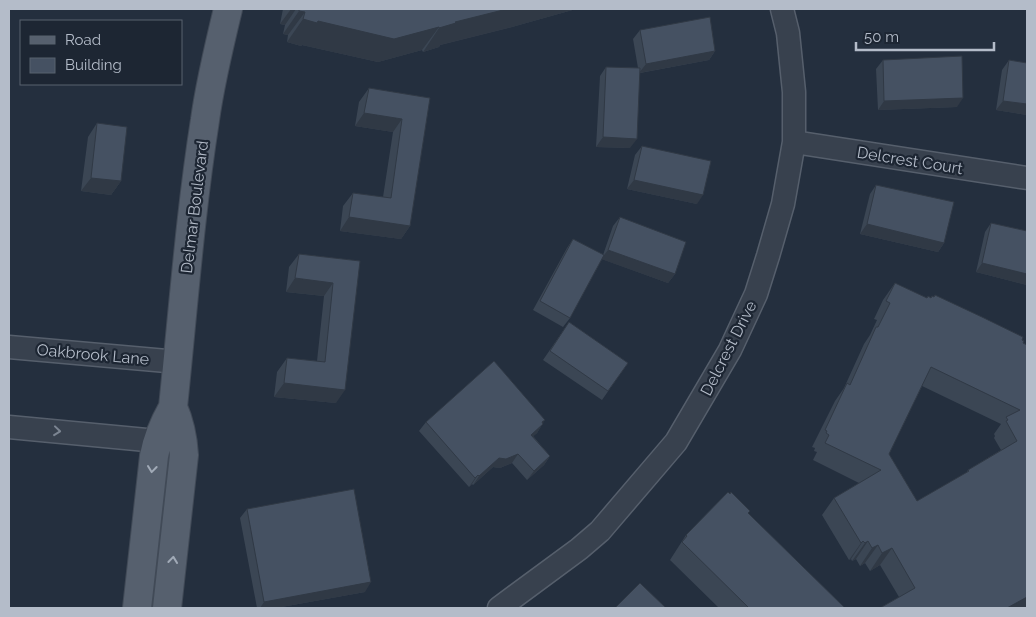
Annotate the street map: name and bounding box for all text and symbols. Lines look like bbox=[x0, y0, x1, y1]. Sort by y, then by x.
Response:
legend bbox=[20, 20, 182, 85]
scale bar bbox=[856, 20, 994, 52]
text: 50 m bbox=[864, 28, 899, 46]
text: Road bbox=[65, 31, 101, 49]
text: Building bbox=[65, 56, 122, 74]
street label: Delmar Boulevard bbox=[177, 140, 212, 274]
street label: Delcrest Court bbox=[856, 143, 965, 178]
street label: Delcrest Drive bbox=[696, 298, 761, 399]
street label: Oakbrook Lane bbox=[36, 340, 150, 369]
one-way arrow bbox=[54, 426, 62, 437]
one-way arrow bbox=[147, 465, 158, 473]
one-way arrow bbox=[167, 555, 178, 563]

